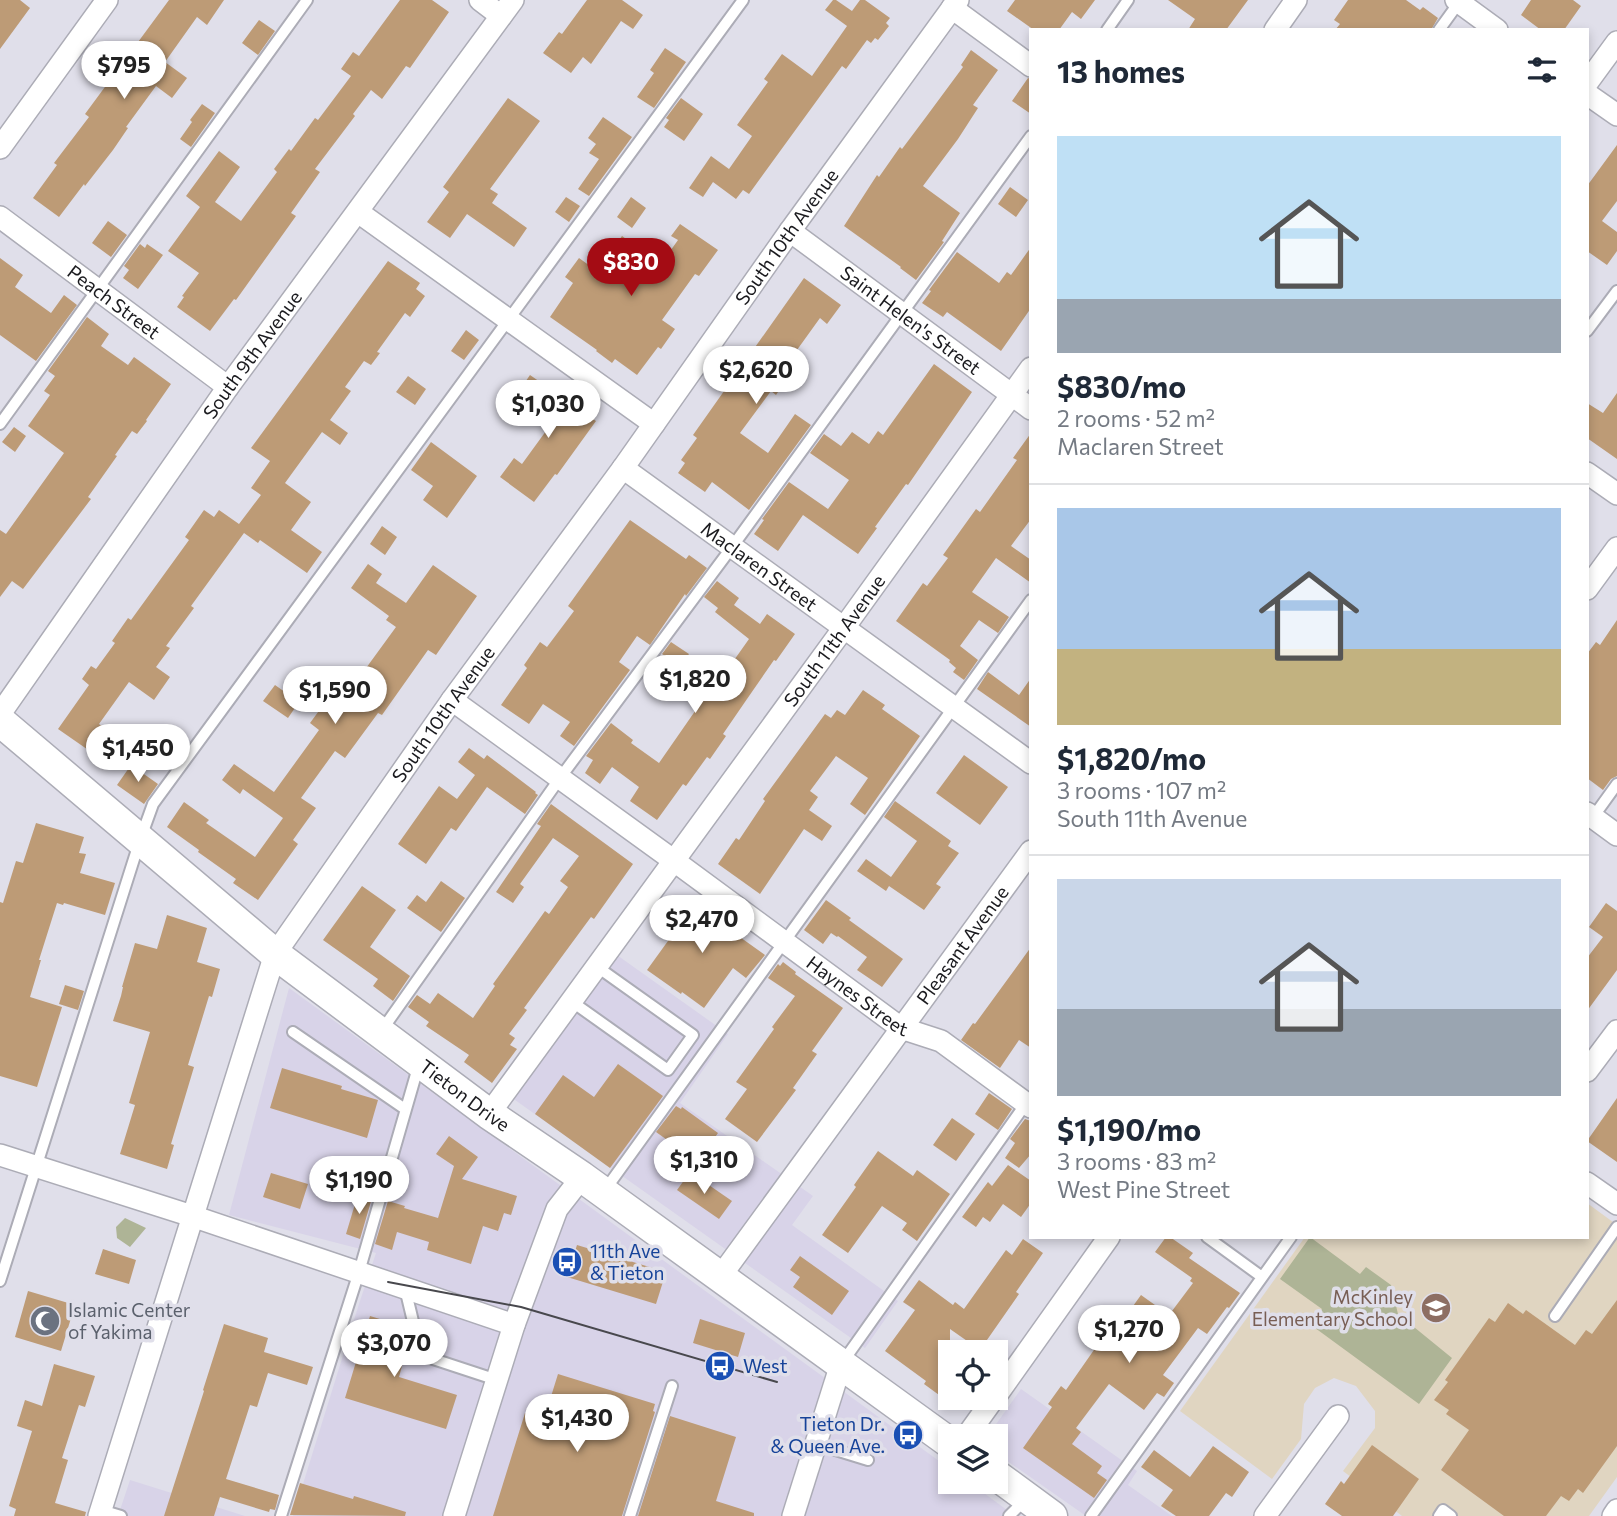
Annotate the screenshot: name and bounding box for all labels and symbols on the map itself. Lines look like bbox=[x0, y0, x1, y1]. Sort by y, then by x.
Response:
pin: $795 bbox=[83, 42, 165, 101]
street label: South 10th Avenue bbox=[730, 164, 843, 309]
pin: $830 bbox=[590, 238, 672, 298]
street label: Peach Street bbox=[63, 260, 165, 343]
street label: Saint Helen's Street bbox=[836, 260, 986, 379]
street label: South 9th Avenue bbox=[198, 286, 306, 423]
pin: $2,620 bbox=[699, 346, 813, 406]
pin: $1,030 bbox=[491, 380, 605, 440]
street label: Maclaren Street bbox=[697, 516, 822, 616]
street label: South 11th Avenue bbox=[778, 570, 889, 711]
street label: South 10th Avenue bbox=[386, 641, 499, 786]
pin: $1,820 bbox=[638, 656, 752, 715]
pin: $1,590 bbox=[278, 666, 392, 726]
pin: $1,450 bbox=[81, 724, 195, 784]
street label: Pleasant Avenue bbox=[911, 881, 1013, 1008]
pin: $2,470 bbox=[645, 895, 759, 955]
street label: Haynes Street bbox=[802, 950, 911, 1040]
street label: Tieton Drive bbox=[415, 1054, 514, 1136]
pin: $1,310 bbox=[647, 1136, 761, 1196]
pin: $1,190 bbox=[302, 1156, 416, 1216]
place label: 11th Ave & Tieton bbox=[590, 1239, 664, 1284]
bus stop icon: 11th Ave & Tieton bbox=[550, 1245, 584, 1279]
place label: McKinley Elementary School bbox=[1252, 1285, 1413, 1330]
school or university icon: McKinley Elementary School bbox=[1419, 1291, 1453, 1325]
place label: Islamic Center of Yakima bbox=[68, 1298, 191, 1343]
mosque icon: Islamic Center of Yakima bbox=[28, 1304, 62, 1338]
pin: $1,270 bbox=[1072, 1306, 1186, 1365]
pin: $3,070 bbox=[337, 1320, 451, 1379]
bus stop icon: West bbox=[703, 1349, 737, 1383]
place label: West bbox=[743, 1354, 788, 1377]
pin: $1,430 bbox=[520, 1394, 634, 1454]
place label: Tieton Dr. & Queen Ave. bbox=[771, 1412, 885, 1457]
bus stop icon: Tieton Dr. & Queen Ave. bbox=[891, 1418, 925, 1452]

